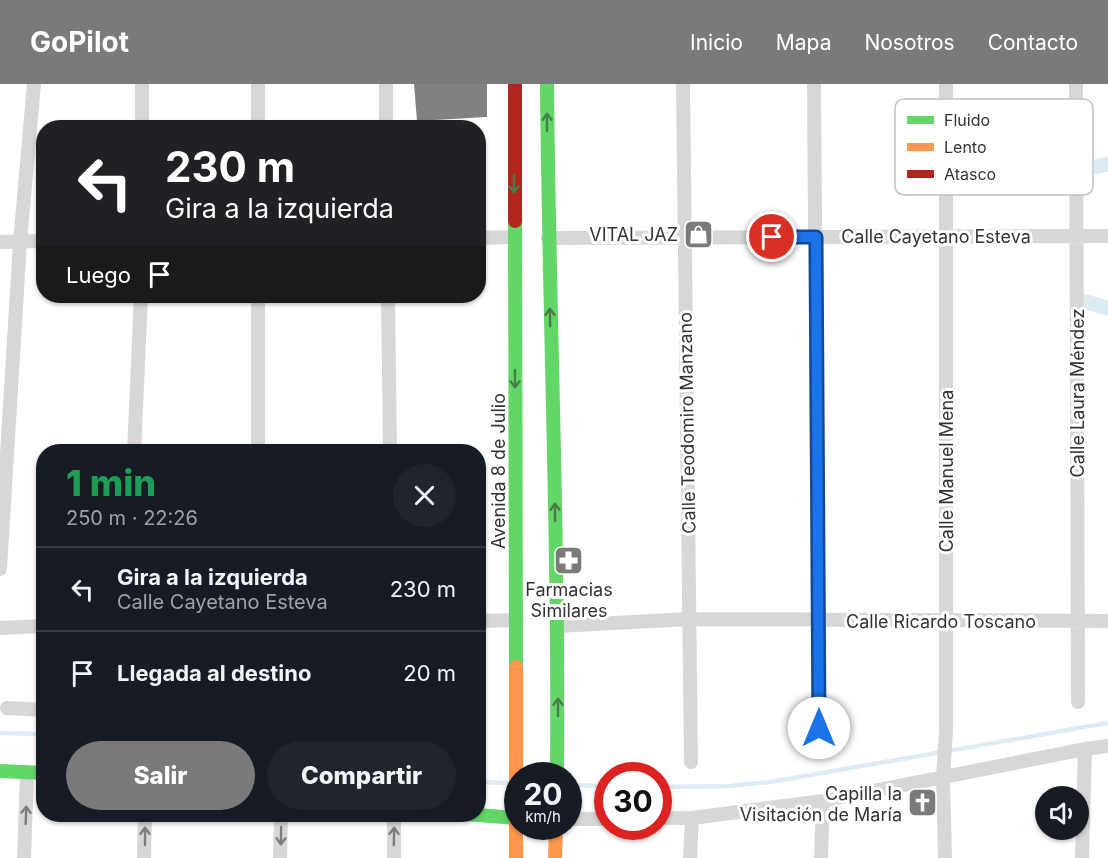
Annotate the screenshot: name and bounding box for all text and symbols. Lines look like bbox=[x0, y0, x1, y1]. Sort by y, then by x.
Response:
text: GoPilot bbox=[30, 25, 129, 59]
text: Inicio bbox=[690, 30, 743, 55]
text: Mapa bbox=[776, 30, 831, 55]
text: Nosotros bbox=[864, 30, 955, 55]
text: Contacto bbox=[988, 30, 1078, 55]
legend bbox=[895, 99, 1093, 195]
text: Fluido bbox=[944, 110, 990, 130]
one-way arrow bbox=[541, 112, 553, 132]
text: Lento bbox=[944, 137, 987, 157]
text: 230 m bbox=[165, 141, 295, 192]
icon: left bbox=[66, 144, 144, 222]
text: Atasco bbox=[944, 164, 996, 184]
one-way arrow bbox=[509, 174, 520, 194]
text: Gira a la izquierda bbox=[165, 192, 394, 225]
pin bbox=[746, 211, 797, 262]
shop icon: VITAL JAZ bbox=[683, 218, 715, 250]
icon: arrive bbox=[755, 220, 788, 253]
place label: VITAL JAZ bbox=[589, 224, 678, 245]
street label: Calle Cayetano Esteva bbox=[841, 226, 1031, 247]
icon: arrive bbox=[143, 258, 176, 291]
text: Luego bbox=[66, 262, 131, 288]
one-way arrow bbox=[544, 307, 556, 327]
street label: Calle Laura Méndez bbox=[1067, 309, 1088, 478]
street label: Calle Teodomiro Manzano bbox=[675, 312, 699, 534]
one-way arrow bbox=[509, 369, 521, 389]
street label: Calle Manuel Mena bbox=[936, 390, 957, 552]
street label: Avenida 8 de Julio bbox=[488, 393, 509, 549]
text: 1 min bbox=[66, 461, 156, 505]
button: close bbox=[393, 464, 456, 527]
one-way arrow bbox=[549, 502, 561, 522]
text: 250 m · 22:26 bbox=[66, 506, 198, 530]
pharmacy icon: Farmacias Similares bbox=[553, 544, 585, 576]
text: Gira a la izquierda bbox=[117, 564, 308, 590]
icon: left bbox=[66, 573, 99, 606]
text: 230 m bbox=[390, 576, 456, 602]
place label: Farmacias Similares bbox=[525, 579, 613, 621]
text: Calle Cayetano Esteva bbox=[117, 590, 328, 614]
street label: Calle Ricardo Toscano bbox=[846, 611, 1036, 632]
icon: arrive bbox=[66, 657, 99, 690]
text: Llegada al destino bbox=[117, 660, 311, 686]
text: 20 m bbox=[403, 660, 456, 686]
position arrow bbox=[787, 696, 851, 760]
one-way arrow bbox=[552, 697, 564, 717]
button: Salir bbox=[66, 741, 255, 810]
button: Compartir bbox=[267, 741, 456, 810]
speed limit sign: 30 bbox=[594, 762, 672, 840]
text: 20 bbox=[523, 776, 563, 812]
place label: Capilla la Visitación de María bbox=[740, 783, 902, 825]
map controls bbox=[1035, 786, 1089, 840]
button: sound bbox=[1035, 786, 1089, 840]
church icon: Capilla la Visitación de María bbox=[907, 787, 939, 819]
one-way arrow bbox=[20, 805, 32, 825]
text: km/h bbox=[525, 807, 561, 826]
one-way arrow bbox=[275, 826, 286, 846]
one-way arrow bbox=[139, 827, 151, 847]
one-way arrow bbox=[388, 827, 400, 847]

